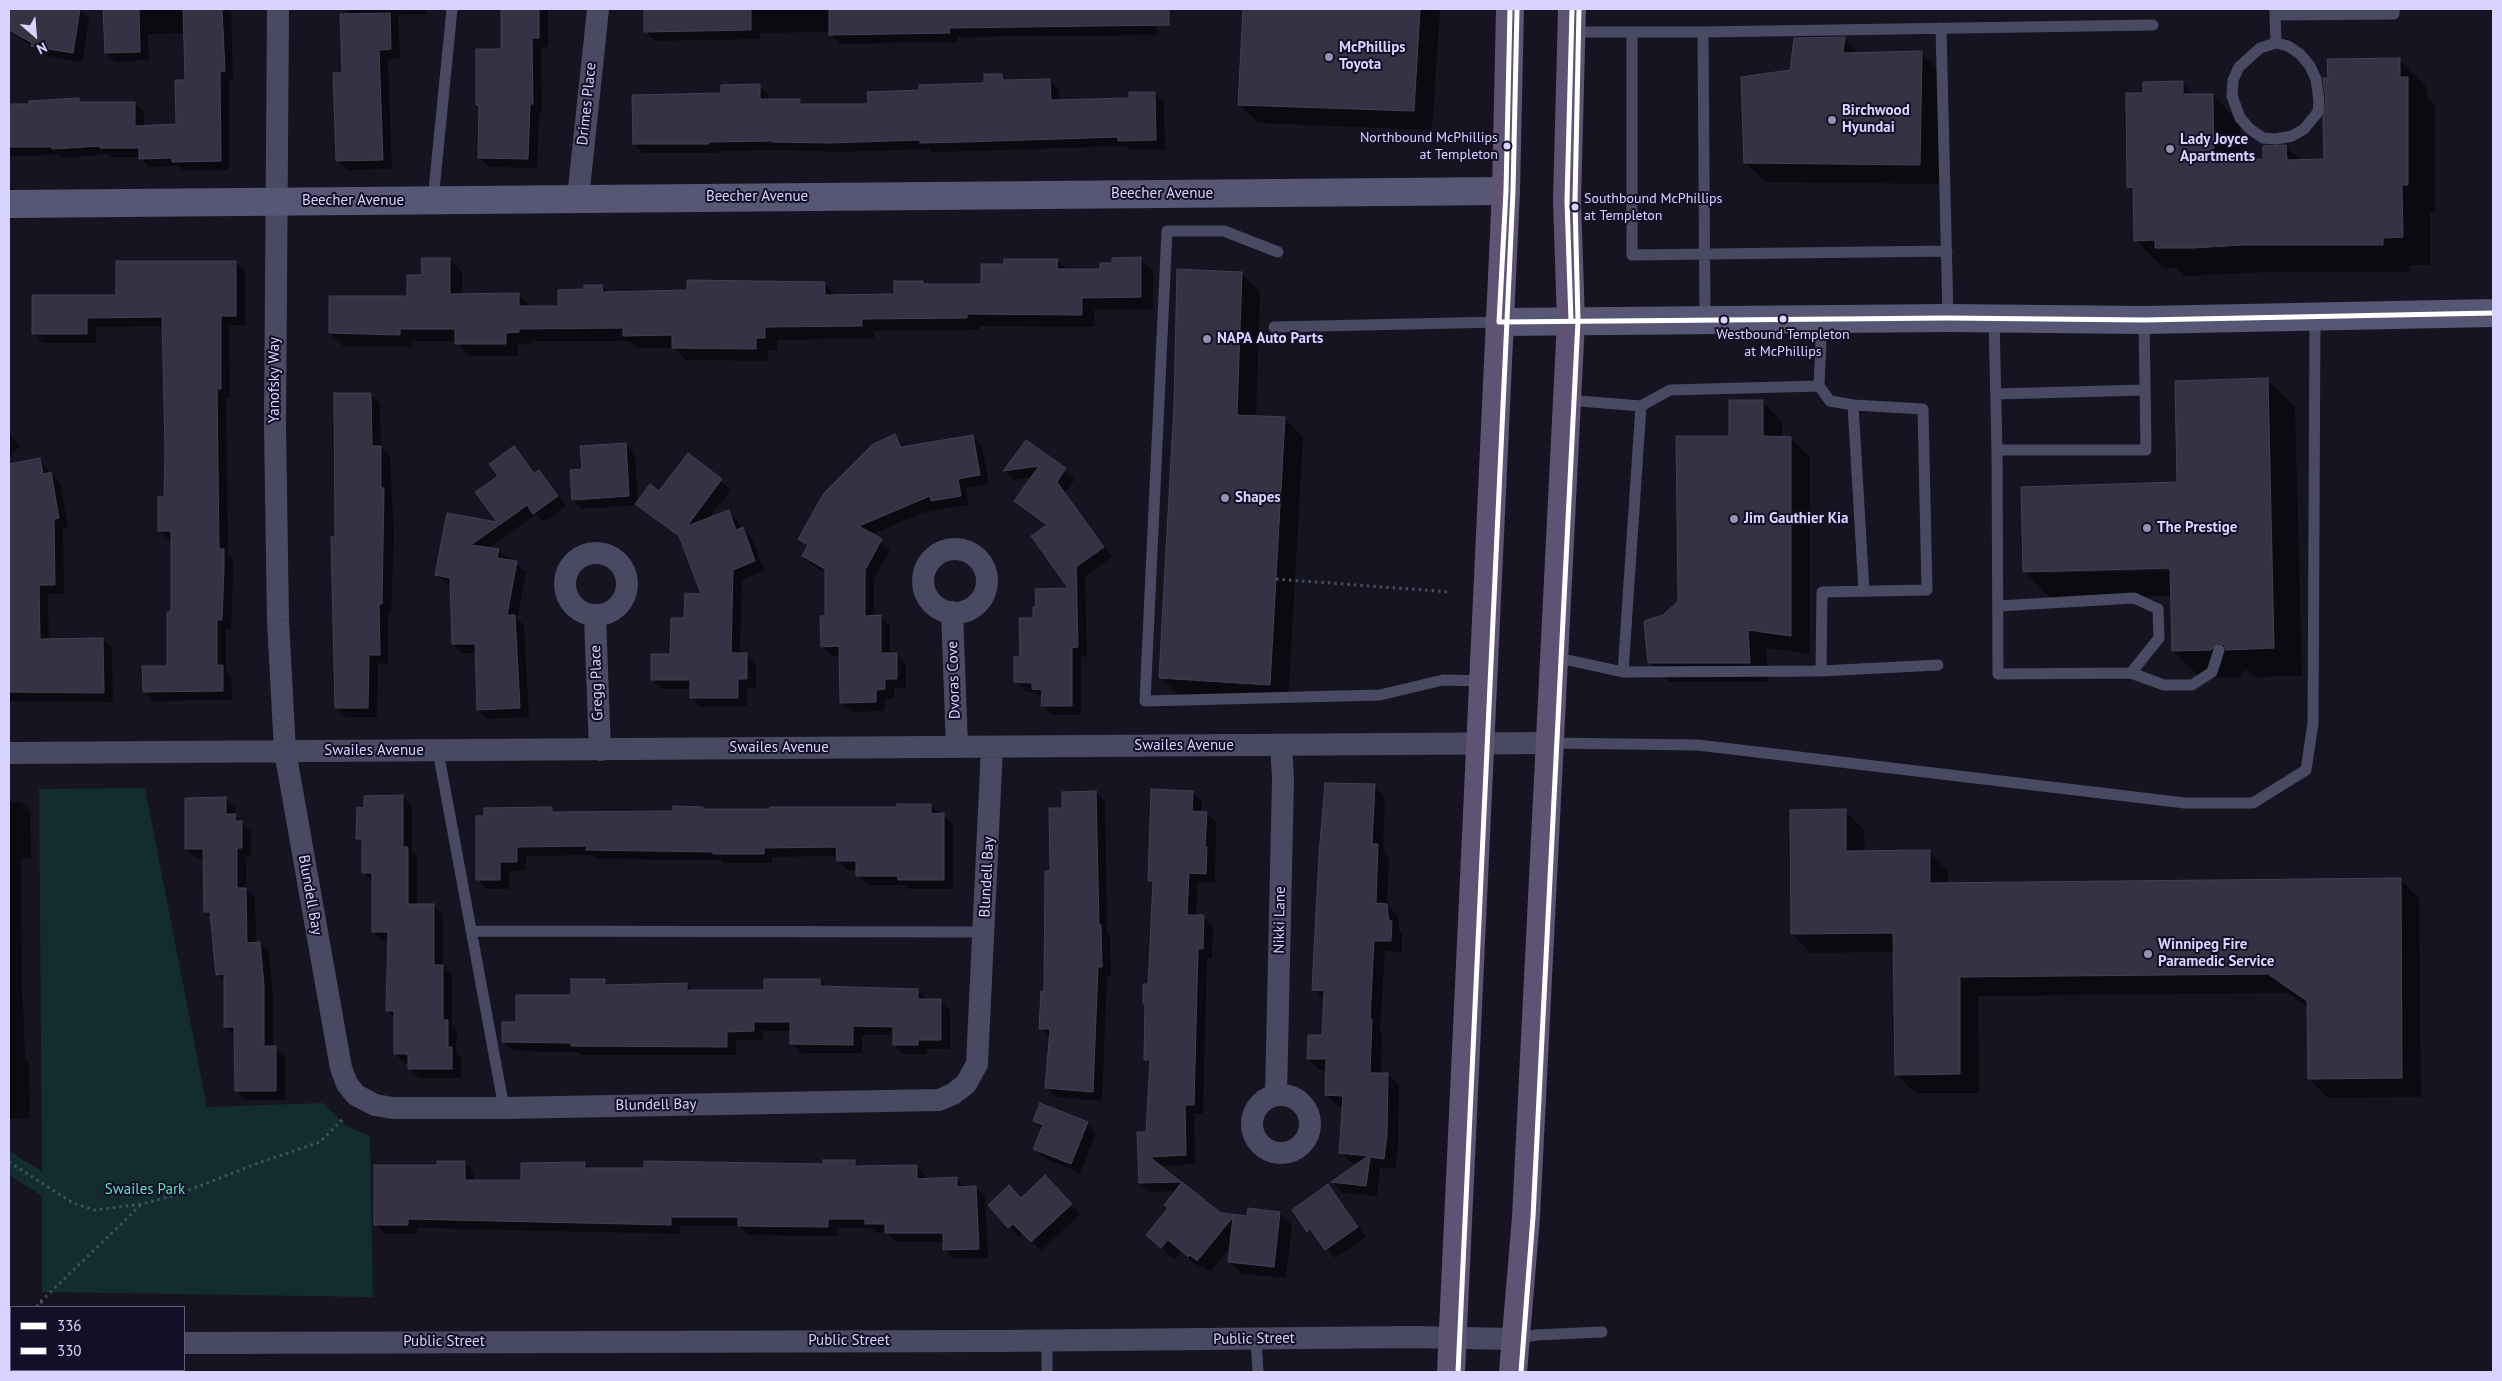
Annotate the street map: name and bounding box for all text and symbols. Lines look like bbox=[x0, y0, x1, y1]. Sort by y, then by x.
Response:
north arrow bbox=[10, 10, 60, 60]
text: N bbox=[34, 38, 50, 58]
place label: McPhillips Toyota bbox=[1339, 39, 1406, 74]
marker: McPhillips Toyota bbox=[1323, 51, 1335, 63]
street label: Drimes Place bbox=[574, 62, 600, 146]
place label: Birchwood Hyundai bbox=[1842, 102, 1910, 137]
marker: Birchwood Hyundai bbox=[1826, 114, 1838, 126]
place label: Northbound McPhillips at Templeton bbox=[1360, 130, 1498, 162]
place label: Lady Joyce Apartments bbox=[2180, 131, 2255, 166]
marker: Northbound McPhillips at Templeton bbox=[1502, 141, 1512, 151]
marker: Lady Joyce Apartments bbox=[2164, 143, 2176, 155]
street label: Beecher Avenue bbox=[1111, 185, 1213, 203]
street label: Beecher Avenue bbox=[706, 188, 808, 206]
place label: Southbound McPhillips at Templeton bbox=[1584, 191, 1722, 223]
street label: Beecher Avenue bbox=[302, 192, 404, 210]
marker: Southbound McPhillips at Templeton bbox=[1570, 202, 1580, 212]
marker: Westbound Templeton at McPhillips bbox=[1778, 314, 1788, 324]
unlabelled marker bbox=[1719, 315, 1729, 325]
place label: Westbound Templeton at McPhillips bbox=[1716, 327, 1850, 360]
place label: NAPA Auto Parts bbox=[1217, 330, 1323, 348]
marker: NAPA Auto Parts bbox=[1201, 333, 1213, 345]
street label: Yanofsky Way bbox=[266, 337, 284, 423]
place label: Shapes bbox=[1235, 489, 1281, 507]
marker: Shapes bbox=[1219, 492, 1231, 504]
place label: Jim Gauthier Kia bbox=[1744, 510, 1848, 528]
marker: Jim Gauthier Kia bbox=[1728, 513, 1740, 525]
place label: The Prestige bbox=[2157, 519, 2237, 537]
marker: The Prestige bbox=[2141, 522, 2153, 534]
street label: Dvoras Cove bbox=[944, 641, 964, 719]
street label: Gregg Place bbox=[587, 645, 607, 721]
street label: Swailes Avenue bbox=[1134, 737, 1234, 755]
street label: Swailes Avenue bbox=[729, 739, 829, 757]
street label: Swailes Avenue bbox=[324, 742, 424, 760]
street label: Blundell Bay bbox=[976, 836, 998, 918]
street label: Blundell Bay bbox=[294, 854, 326, 936]
street label: Nikki Lane bbox=[1270, 886, 1290, 954]
place label: Winnipeg Fire Paramedic Service bbox=[2158, 936, 2274, 971]
marker: Winnipeg Fire Paramedic Service bbox=[2142, 948, 2154, 960]
street label: Blundell Bay bbox=[615, 1095, 697, 1115]
park label: Swailes Park bbox=[105, 1181, 185, 1199]
legend bbox=[10, 1306, 185, 1371]
text: 336 bbox=[57, 1316, 82, 1335]
street label: Public Street bbox=[1213, 1329, 1295, 1349]
street label: Public Street bbox=[808, 1332, 890, 1350]
street label: Public Street bbox=[403, 1333, 485, 1351]
text: 330 bbox=[57, 1341, 82, 1360]

